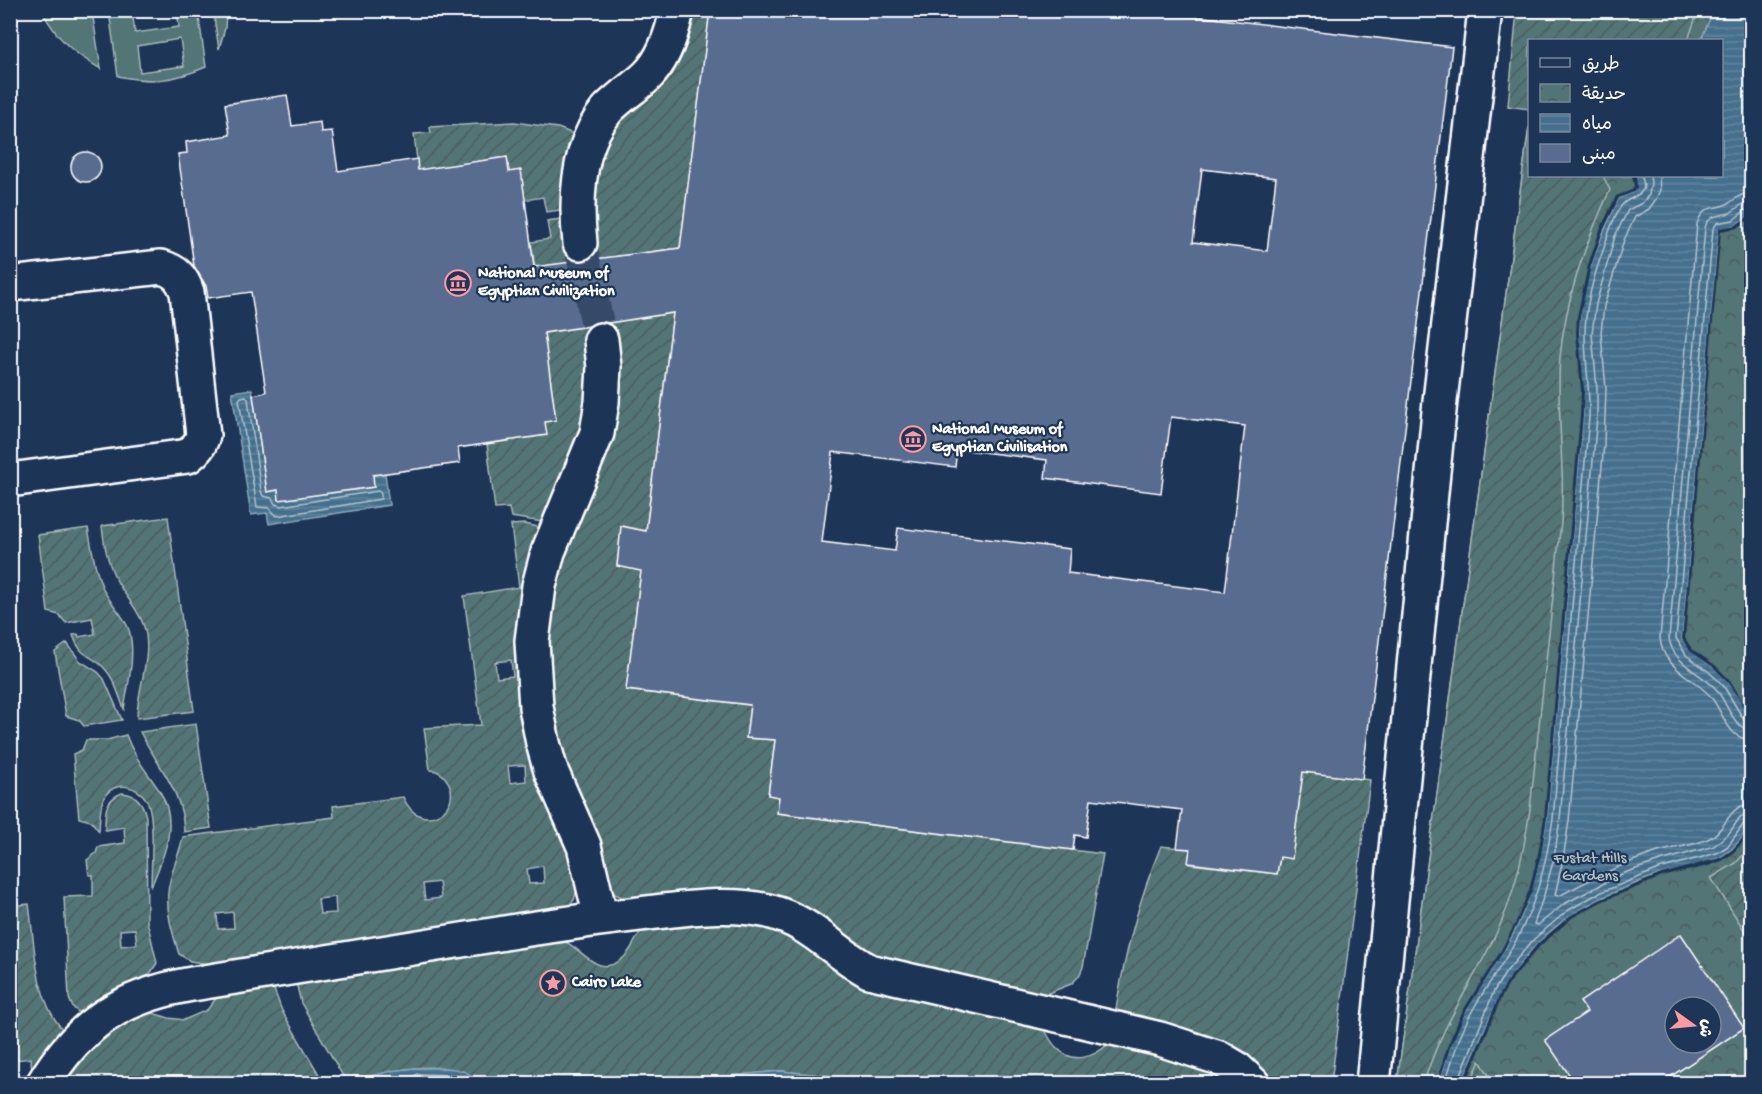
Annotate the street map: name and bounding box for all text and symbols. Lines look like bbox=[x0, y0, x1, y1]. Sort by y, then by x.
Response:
legend bbox=[1528, 39, 1723, 177]
text: طريق bbox=[1582, 55, 1620, 76]
text: حديقة bbox=[1582, 85, 1626, 106]
text: مياه bbox=[1582, 115, 1612, 136]
text: مبنى bbox=[1582, 145, 1616, 166]
place label: National Museum of Egyptian Civilization bbox=[478, 264, 615, 302]
museum icon: National Museum of Egyptian Civilization bbox=[443, 268, 473, 298]
place label: National Museum of Egyptian Civilisation bbox=[932, 420, 1068, 458]
museum icon: National Museum of Egyptian Civilisation bbox=[898, 424, 928, 454]
park label: Fustat Hills Gardens bbox=[1553, 850, 1628, 887]
place icon: Cairo Lake bbox=[538, 968, 568, 998]
place label: Cairo Lake bbox=[571, 974, 642, 993]
north arrow bbox=[1663, 995, 1723, 1055]
text: ش bbox=[1693, 1017, 1716, 1039]

